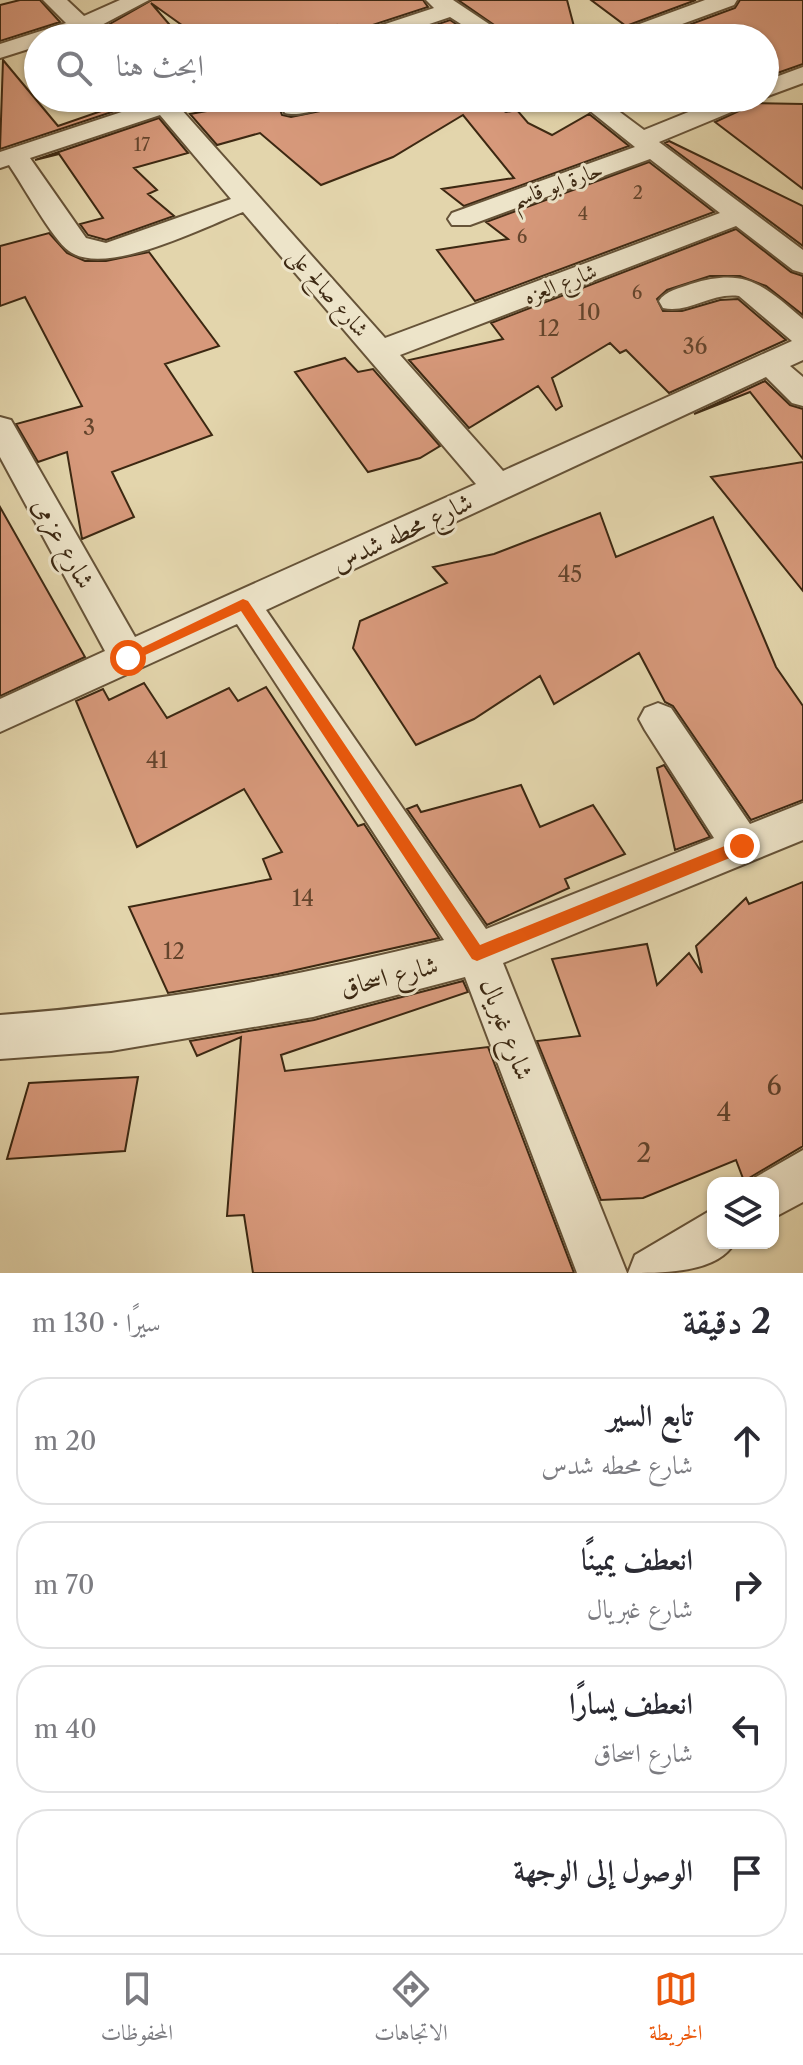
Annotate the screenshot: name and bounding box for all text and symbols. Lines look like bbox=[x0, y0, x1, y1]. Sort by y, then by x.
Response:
search box bbox=[24, 24, 779, 112]
icon: search bbox=[52, 46, 96, 90]
text: ابحث هنا bbox=[116, 47, 204, 84]
house number: 17 bbox=[134, 134, 150, 156]
street label: حارة ابو قاسم bbox=[508, 156, 609, 221]
house number: 2 bbox=[633, 182, 643, 204]
house number: 4 bbox=[578, 203, 588, 225]
house number: 6 bbox=[517, 226, 527, 248]
street label: شارع صالح على bbox=[278, 242, 375, 346]
street label: شارع العزه bbox=[520, 257, 602, 314]
house number: 6 bbox=[632, 282, 642, 304]
house number: 10 bbox=[577, 299, 601, 326]
house number: 12 bbox=[538, 315, 560, 342]
house number: 36 bbox=[683, 333, 708, 360]
house number: 3 bbox=[83, 414, 95, 441]
street label: شارع محطه شدس bbox=[326, 485, 480, 584]
street label: شارع عزمى bbox=[21, 492, 102, 597]
house number: 45 bbox=[558, 561, 582, 588]
route start bbox=[110, 640, 146, 676]
house number: 41 bbox=[146, 747, 168, 774]
route end bbox=[724, 828, 760, 864]
house number: 14 bbox=[292, 885, 314, 912]
house number: 12 bbox=[163, 938, 185, 965]
street label: شارع اسحاق bbox=[337, 948, 443, 1009]
street label: شارع غبريال bbox=[467, 974, 541, 1086]
house number: 6 bbox=[766, 1070, 782, 1102]
house number: 4 bbox=[716, 1096, 732, 1128]
house number: 2 bbox=[637, 1137, 651, 1169]
map controls bbox=[707, 1177, 779, 1249]
button: layers bbox=[707, 1177, 779, 1249]
text: 2 دقيقة bbox=[683, 1300, 771, 1342]
text: سيرًا · 130 m bbox=[32, 1307, 161, 1339]
text: تابع السير bbox=[607, 1397, 693, 1434]
icon: ahead bbox=[725, 1419, 769, 1463]
text: 20 m bbox=[34, 1425, 97, 1457]
text: شارع محطه شدس bbox=[541, 1449, 693, 1481]
text: انعطف يمينًا bbox=[581, 1541, 693, 1578]
icon: right bbox=[725, 1563, 769, 1607]
text: 70 m bbox=[34, 1569, 94, 1601]
text: شارع غبريال bbox=[587, 1593, 693, 1625]
text: انعطف يسارًا bbox=[569, 1685, 693, 1722]
icon: left bbox=[725, 1707, 769, 1751]
text: 40 m bbox=[34, 1713, 97, 1745]
text: شارع اسحاق bbox=[593, 1737, 693, 1769]
icon: arrive bbox=[725, 1851, 769, 1895]
text: الوصول إلى الوجهة bbox=[514, 1852, 693, 1889]
tab: المحفوظات bbox=[101, 1967, 173, 2054]
tab: الاتجاهات bbox=[374, 1967, 448, 2054]
tab: الخريطة bbox=[649, 1967, 702, 2054]

